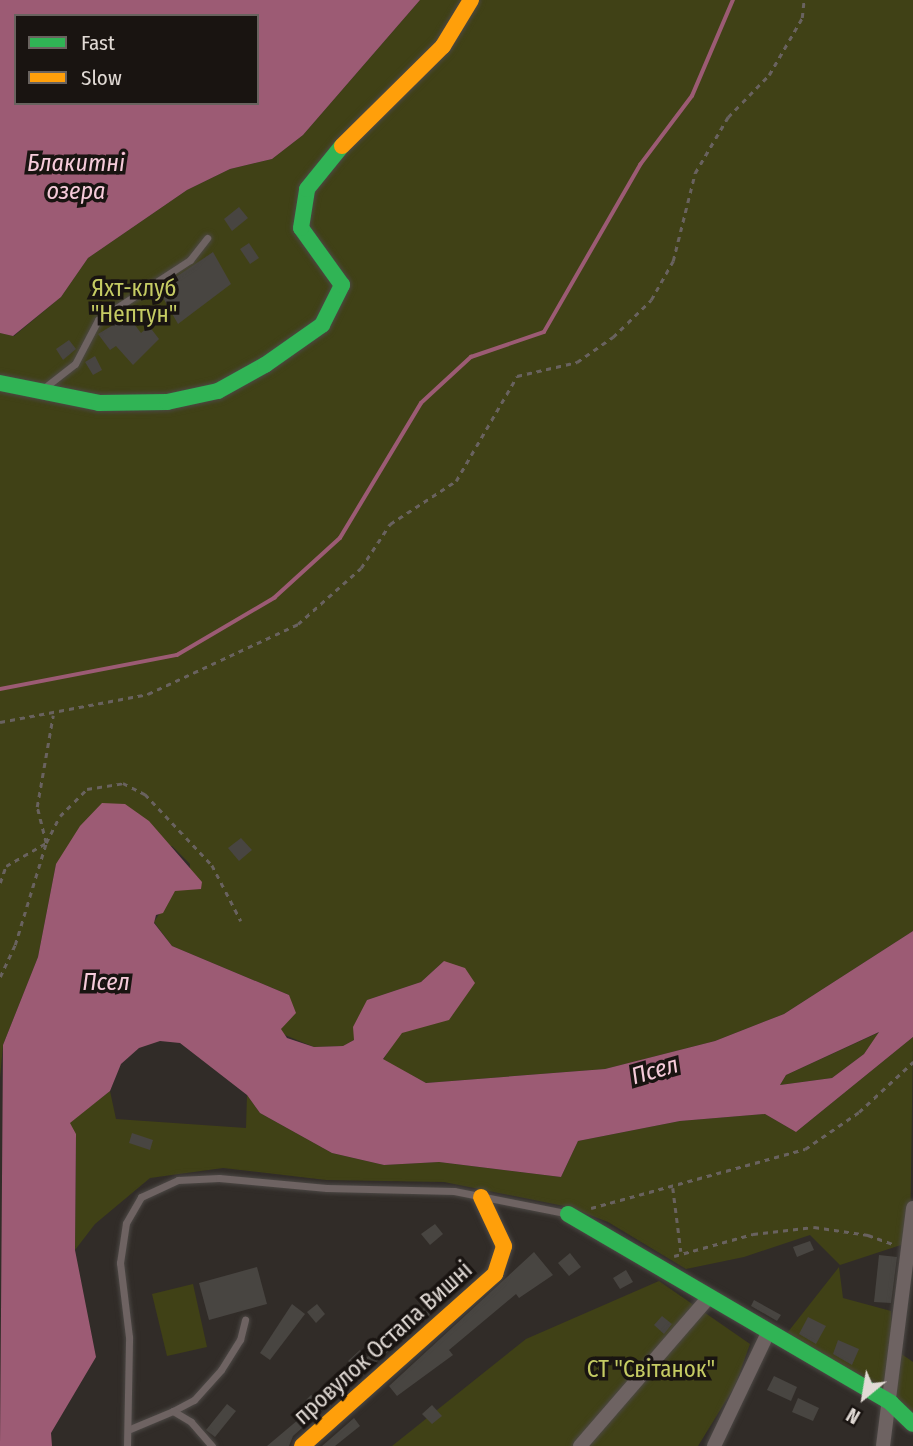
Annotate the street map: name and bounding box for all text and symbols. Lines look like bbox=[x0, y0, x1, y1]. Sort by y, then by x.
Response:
legend bbox=[14, 14, 259, 105]
text: Fast bbox=[81, 30, 115, 56]
text: Slow bbox=[81, 65, 122, 91]
water label: Блакитні озера bbox=[27, 150, 125, 206]
park label: Яхт-клуб "Нептун" bbox=[91, 274, 177, 328]
water label: Псел bbox=[82, 969, 130, 997]
water label: Псел bbox=[628, 1051, 682, 1091]
street label: провулок Остапа Вишні bbox=[288, 1256, 478, 1430]
park label: СТ "Світанок" bbox=[587, 1355, 715, 1383]
north arrow bbox=[829, 1362, 899, 1432]
text: N bbox=[843, 1403, 864, 1428]

